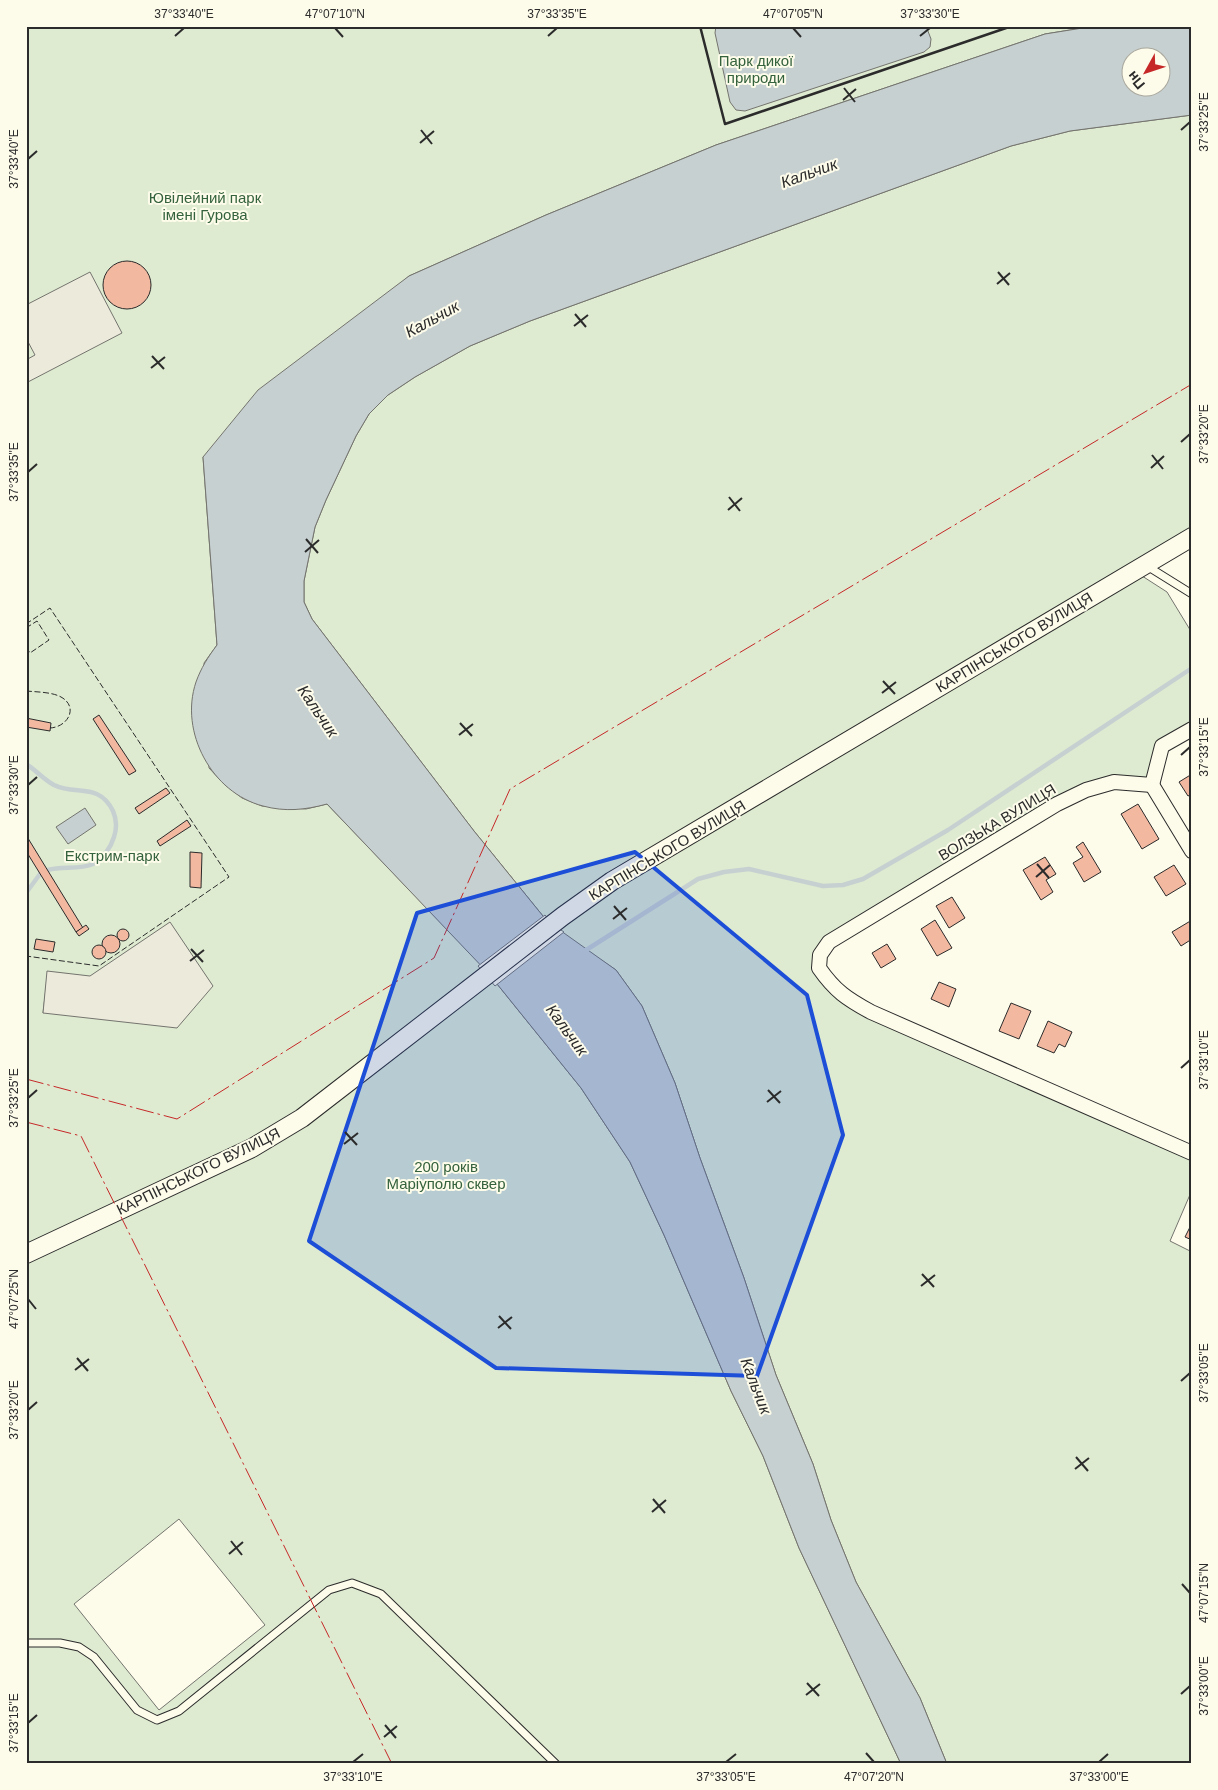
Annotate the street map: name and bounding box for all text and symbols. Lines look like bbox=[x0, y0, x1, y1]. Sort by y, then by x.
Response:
text: 37°33'40"E bbox=[154, 7, 214, 21]
text: 47°07'10"N bbox=[305, 7, 365, 21]
text: 37°33'35"E bbox=[527, 7, 587, 21]
text: 47°07'05"N bbox=[763, 7, 823, 21]
text: 37°33'30"E bbox=[900, 7, 960, 21]
north arrow bbox=[1120, 48, 1170, 98]
park label: Парк дикої природи bbox=[719, 52, 794, 86]
text: Пн bbox=[1124, 68, 1148, 93]
text: 37°33'25"E bbox=[1197, 92, 1211, 152]
text: 37°33'40"E bbox=[7, 129, 21, 189]
water label: Кальчик bbox=[778, 154, 841, 191]
park label: Ювілейний парк імені Гурова bbox=[149, 189, 262, 223]
water label: Кальчик bbox=[402, 297, 463, 341]
text: 37°33'20"E bbox=[1197, 404, 1211, 464]
text: 37°33'35"E bbox=[7, 442, 21, 502]
street label: КАРПІНСЬКОГО ВУЛИЦЯ bbox=[933, 588, 1095, 696]
water label: Кальчик bbox=[294, 682, 342, 741]
text: 37°33'15"E bbox=[1197, 717, 1211, 777]
text: 37°33'30"E bbox=[7, 755, 21, 815]
street label: ВОЛЗЬКА ВУЛИЦЯ bbox=[935, 780, 1059, 864]
street label: КАРПІНСЬКОГО ВУЛИЦЯ bbox=[586, 796, 748, 904]
park label: Екстрим-парк bbox=[65, 847, 160, 864]
water label: Кальчик bbox=[543, 1001, 592, 1060]
text: 37°33'10"E bbox=[1197, 1030, 1211, 1090]
text: 37°33'25"E bbox=[7, 1068, 21, 1128]
street label: КАРПІНСЬКОГО ВУЛИЦЯ bbox=[114, 1124, 282, 1218]
park label: 200 років Маріуполю сквер bbox=[386, 1158, 506, 1192]
text: 47°07'25"N bbox=[7, 1269, 21, 1329]
text: 37°33'05"E bbox=[1197, 1343, 1211, 1403]
water label: Кальчик bbox=[738, 1355, 775, 1418]
text: 37°33'20"E bbox=[7, 1380, 21, 1440]
text: 47°07'15"N bbox=[1197, 1563, 1211, 1623]
text: 37°33'00"E bbox=[1197, 1656, 1211, 1716]
text: 37°33'15"E bbox=[7, 1693, 21, 1753]
text: 37°33'10"E bbox=[323, 1770, 383, 1784]
text: 37°33'05"E bbox=[696, 1770, 756, 1784]
text: 47°07'20"N bbox=[844, 1770, 904, 1784]
text: 37°33'00"E bbox=[1069, 1770, 1129, 1784]

